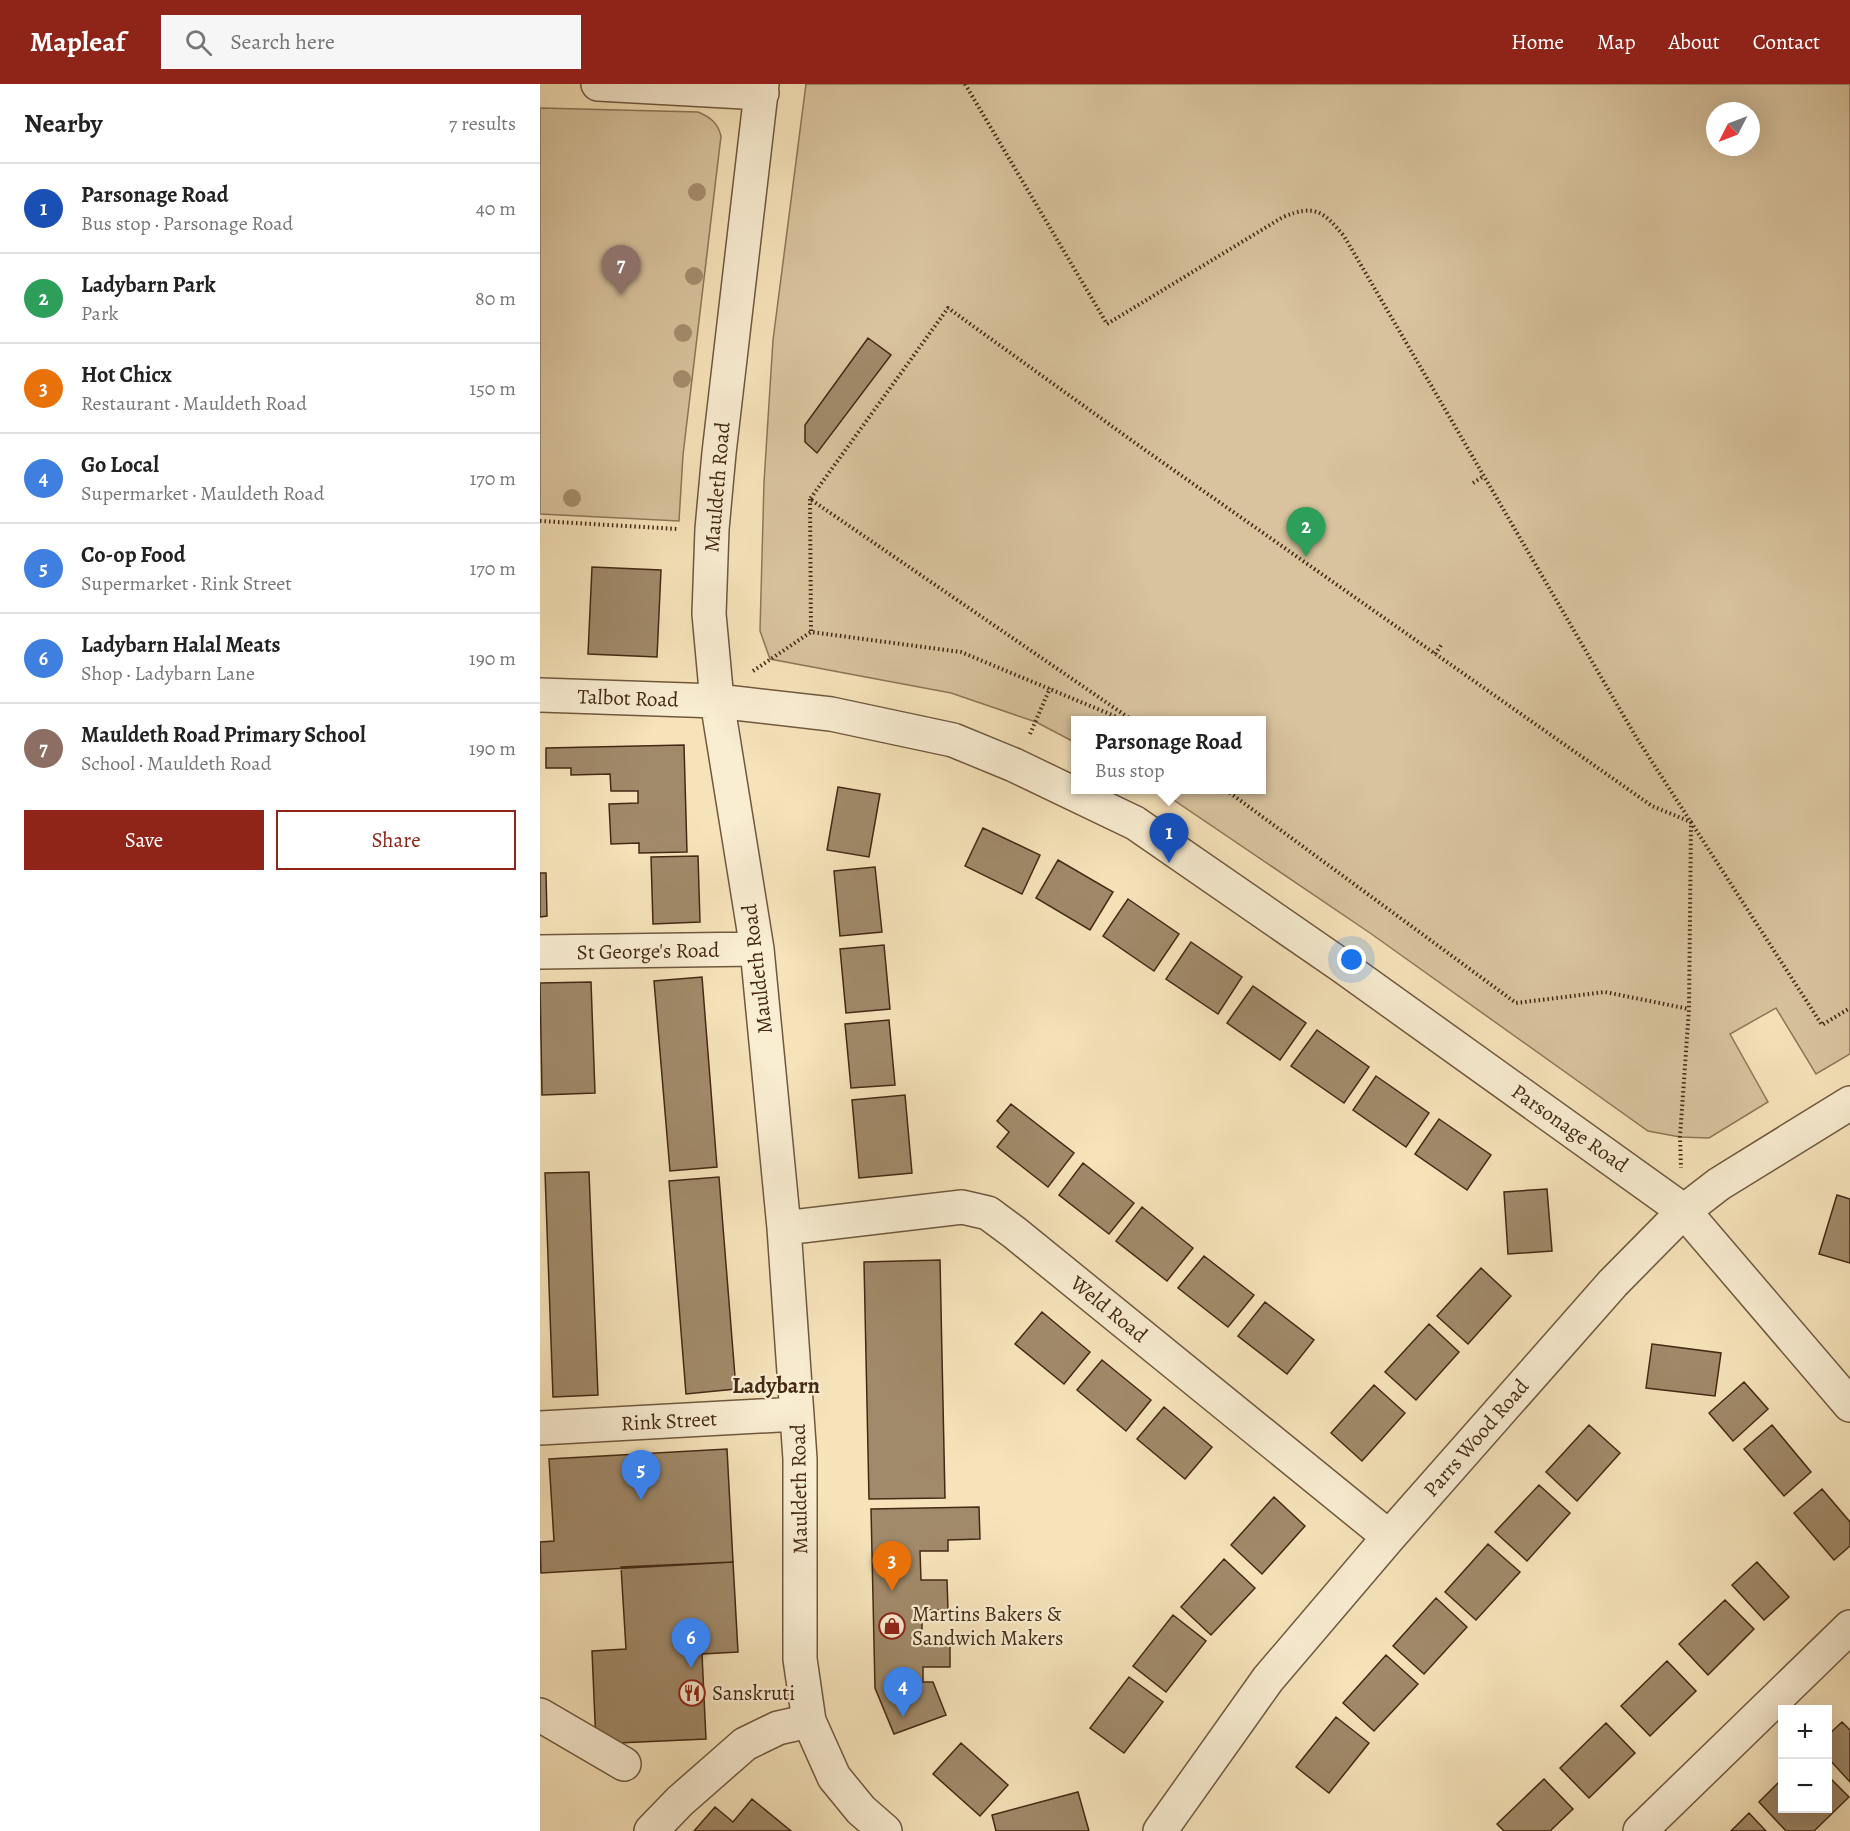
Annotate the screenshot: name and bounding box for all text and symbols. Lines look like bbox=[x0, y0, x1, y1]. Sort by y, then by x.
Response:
search box bbox=[161, 15, 581, 69]
text: Mapleaf bbox=[30, 23, 125, 61]
icon: search bbox=[182, 26, 215, 59]
text: Search here bbox=[230, 27, 335, 57]
text: Home bbox=[1511, 28, 1564, 56]
text: Map bbox=[1597, 28, 1635, 56]
text: About bbox=[1668, 28, 1720, 56]
text: Contact bbox=[1753, 28, 1820, 56]
north arrow bbox=[1706, 102, 1760, 156]
text: Nearby bbox=[24, 106, 103, 141]
text: 7 results bbox=[449, 110, 516, 137]
text: Parsonage Road bbox=[81, 180, 229, 210]
text: 1 bbox=[40, 195, 47, 222]
text: 40 m bbox=[476, 195, 516, 222]
text: Bus stop · Parsonage Road bbox=[81, 210, 293, 237]
pin: 7 bbox=[602, 246, 640, 295]
text: Ladybarn Park bbox=[81, 270, 216, 300]
text: 2 bbox=[39, 285, 48, 312]
text: 80 m bbox=[475, 285, 516, 312]
text: Park bbox=[81, 300, 119, 327]
text: Hot Chicx bbox=[81, 360, 172, 390]
text: 3 bbox=[39, 375, 48, 402]
text: 150 m bbox=[469, 375, 516, 402]
text: Restaurant · Mauldeth Road bbox=[81, 390, 307, 417]
street label: Mauldeth Road bbox=[697, 420, 737, 553]
text: Go Local bbox=[81, 450, 159, 480]
text: 4 bbox=[39, 465, 48, 492]
text: 170 m bbox=[470, 465, 516, 492]
text: Supermarket · Mauldeth Road bbox=[81, 480, 325, 507]
pin: 2 bbox=[1286, 508, 1326, 557]
text: Co-op Food bbox=[81, 540, 186, 570]
text: 5 bbox=[39, 555, 48, 582]
text: 170 m bbox=[470, 555, 516, 582]
text: Supermarket · Rink Street bbox=[81, 570, 292, 597]
text: Ladybarn Halal Meats bbox=[81, 630, 280, 660]
text: 6 bbox=[39, 645, 48, 672]
text: 190 m bbox=[469, 645, 516, 672]
text: Shop · Ladybarn Lane bbox=[81, 660, 255, 687]
street label: Talbot Road bbox=[577, 682, 680, 714]
popup bbox=[1071, 716, 1266, 794]
text: Mauldeth Road Primary School bbox=[81, 720, 366, 750]
text: Parsonage Road bbox=[1095, 727, 1242, 757]
text: 7 bbox=[39, 735, 48, 762]
text: 190 m bbox=[469, 735, 516, 762]
text: School · Mauldeth Road bbox=[81, 750, 271, 777]
text: Bus stop bbox=[1095, 757, 1165, 784]
button: Save bbox=[24, 810, 264, 870]
button: Share bbox=[276, 810, 516, 870]
pin: 1 bbox=[1150, 814, 1188, 863]
street label: Mauldeth Road bbox=[735, 902, 779, 1036]
street label: St George's Road bbox=[576, 936, 720, 966]
your location bbox=[1337, 945, 1366, 974]
street label: Parsonage Road bbox=[1506, 1077, 1635, 1179]
street label: Weld Road bbox=[1064, 1269, 1154, 1349]
district label: Ladybarn bbox=[732, 1371, 820, 1401]
street label: Parrs Wood Road bbox=[1417, 1373, 1535, 1503]
street label: Rink Street bbox=[620, 1404, 718, 1438]
street label: Mauldeth Road bbox=[784, 1423, 814, 1555]
pin: 5 bbox=[622, 1450, 660, 1500]
pin: 3 bbox=[872, 1542, 912, 1591]
place label: Martins Bakers & Sandwich Makers bbox=[912, 1600, 1064, 1652]
shop icon: Martins Bakers & Sandwich Makers bbox=[877, 1611, 907, 1641]
pin: 6 bbox=[672, 1618, 710, 1668]
pin: 4 bbox=[884, 1668, 922, 1717]
restaurant icon: Sanskruti bbox=[677, 1678, 707, 1708]
place label: Sanskruti bbox=[712, 1679, 795, 1707]
map controls bbox=[1778, 1705, 1832, 1813]
button: + bbox=[1778, 1705, 1832, 1759]
button: − bbox=[1778, 1759, 1832, 1813]

